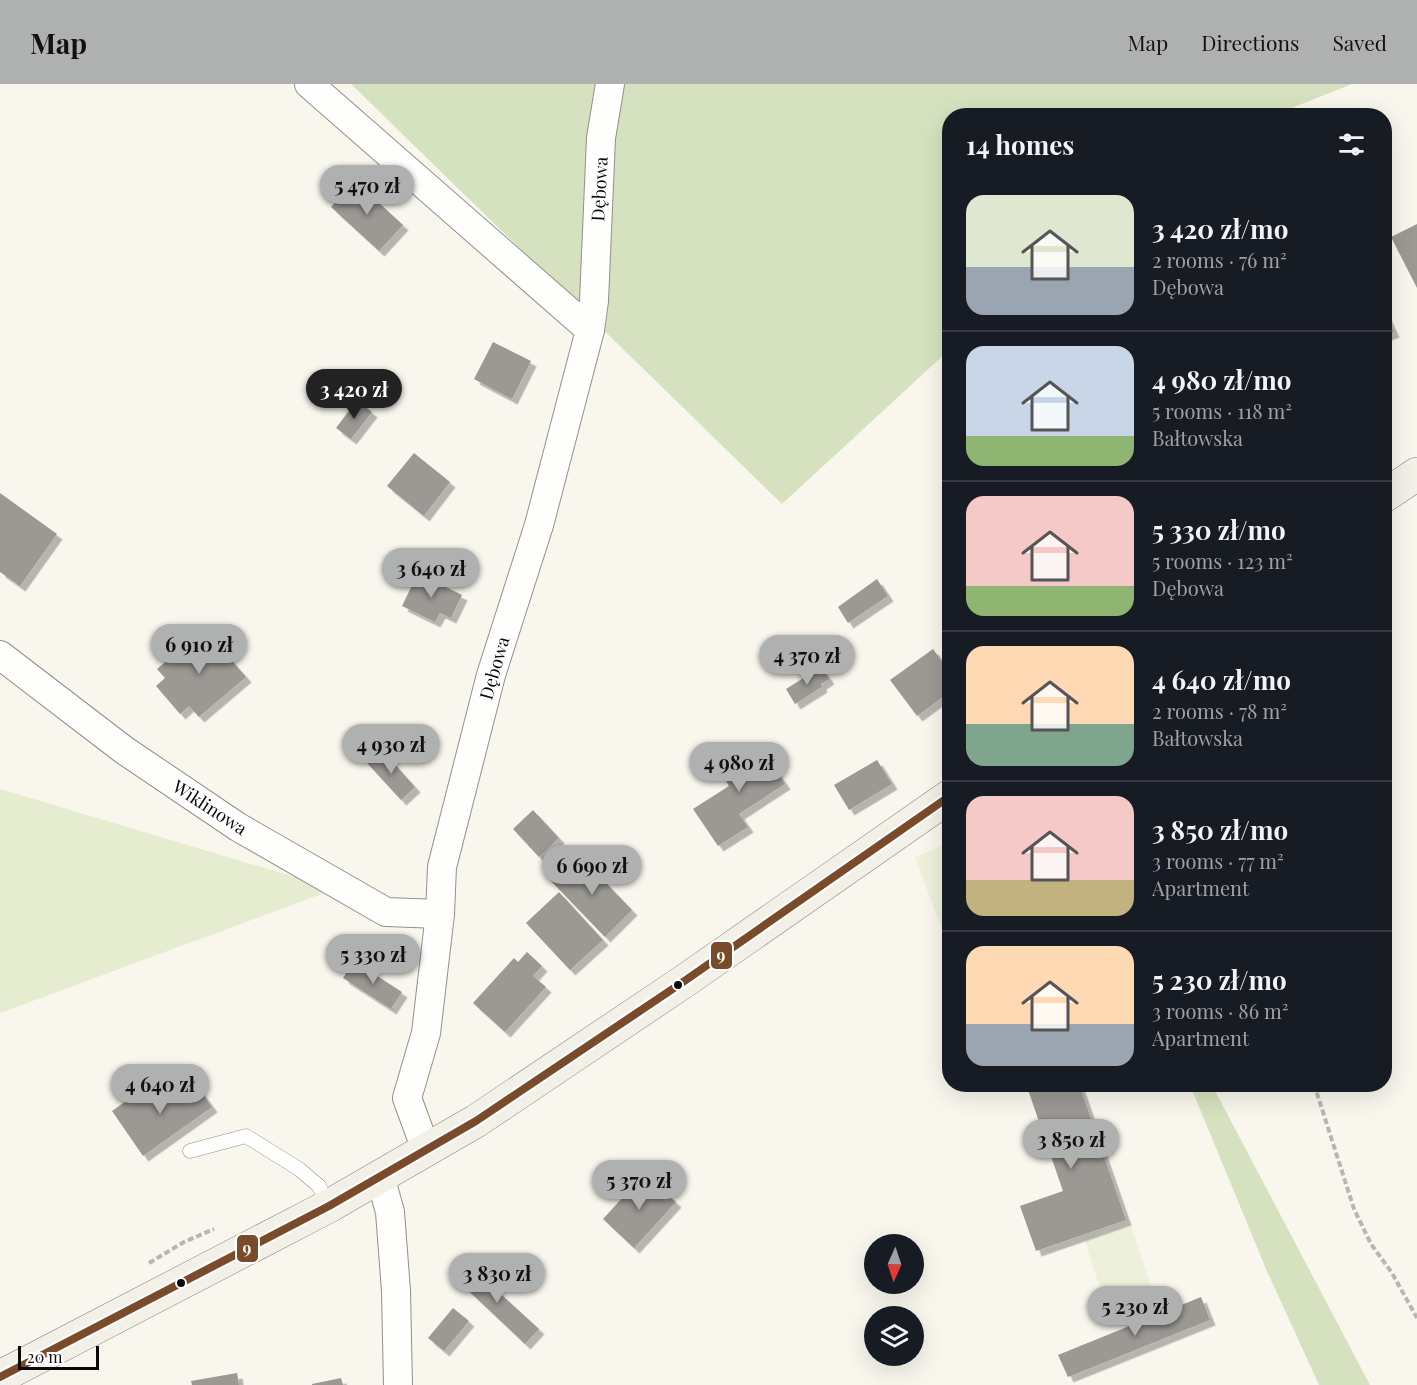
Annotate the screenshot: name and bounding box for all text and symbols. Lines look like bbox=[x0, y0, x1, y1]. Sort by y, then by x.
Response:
text: Map bbox=[30, 24, 87, 61]
text: Map bbox=[1127, 28, 1168, 56]
text: Directions bbox=[1201, 28, 1299, 56]
text: Saved bbox=[1332, 28, 1387, 56]
text: 14 homes bbox=[966, 127, 1074, 162]
icon: filters bbox=[1335, 128, 1368, 161]
street label: Dębowa bbox=[585, 156, 613, 222]
pin: 5 470 zł bbox=[305, 165, 429, 216]
text: 5 470 zł bbox=[334, 171, 400, 198]
text: 3 420 zł/mo bbox=[1152, 211, 1288, 246]
icon: home bbox=[1014, 219, 1086, 291]
text: 2 rooms · 76 m² bbox=[1152, 246, 1287, 273]
text: Dębowa bbox=[1152, 273, 1224, 300]
text: 4 980 zł/mo bbox=[1152, 362, 1292, 397]
pin: 3 420 zł bbox=[292, 369, 416, 420]
icon: home bbox=[1014, 370, 1086, 442]
text: 3 420 zł bbox=[320, 375, 388, 402]
text: 5 rooms · 118 m² bbox=[1152, 397, 1292, 424]
text: Bałtowska bbox=[1152, 424, 1243, 451]
text: 5 330 zł/mo bbox=[1152, 512, 1286, 547]
icon: home bbox=[1014, 520, 1086, 592]
text: 5 rooms · 123 m² bbox=[1152, 547, 1293, 574]
pin: 3 640 zł bbox=[369, 548, 493, 599]
text: 3 640 zł bbox=[396, 554, 466, 581]
text: Dębowa bbox=[1152, 574, 1224, 601]
pin: 6 910 zł bbox=[137, 624, 261, 675]
text: 6 910 zł bbox=[165, 630, 233, 657]
street label: Dębowa bbox=[474, 634, 514, 702]
pin: 4 370 zł bbox=[745, 635, 869, 686]
text: 4 370 zł bbox=[774, 641, 840, 668]
text: 4 640 zł/mo bbox=[1152, 662, 1291, 697]
icon: home bbox=[1014, 670, 1086, 742]
text: 2 rooms · 78 m² bbox=[1152, 697, 1287, 724]
pin: 4 930 zł bbox=[329, 724, 453, 775]
text: Bałtowska bbox=[1152, 724, 1243, 751]
text: 4 930 zł bbox=[356, 730, 426, 757]
pin: 4 980 zł bbox=[677, 742, 801, 793]
text: 4 980 zł bbox=[704, 748, 774, 775]
street label: Wiklinowa bbox=[167, 773, 252, 840]
text: 3 850 zł/mo bbox=[1152, 812, 1288, 847]
icon: home bbox=[1014, 820, 1086, 892]
pin: 6 690 zł bbox=[530, 845, 654, 896]
text: 3 rooms · 77 m² bbox=[1152, 847, 1284, 874]
text: 6 690 zł bbox=[556, 851, 628, 878]
text: Apartment bbox=[1152, 874, 1249, 901]
pin: 5 330 zł bbox=[311, 934, 435, 985]
text: 5 330 zł bbox=[340, 940, 406, 967]
line badge: 9 bbox=[710, 941, 733, 970]
text: 9 bbox=[717, 944, 726, 965]
text: 5 230 zł/mo bbox=[1152, 962, 1287, 997]
icon: home bbox=[1014, 970, 1086, 1042]
unlabelled marker bbox=[672, 979, 684, 991]
text: 3 rooms · 86 m² bbox=[1152, 997, 1289, 1024]
text: Apartment bbox=[1152, 1024, 1249, 1051]
pin: 4 640 zł bbox=[98, 1064, 222, 1115]
text: 4 640 zł bbox=[125, 1070, 195, 1097]
pin: 3 850 zł bbox=[1009, 1119, 1133, 1170]
text: 3 850 zł bbox=[1037, 1125, 1105, 1152]
pin: 5 370 zł bbox=[577, 1160, 701, 1211]
text: 5 370 zł bbox=[606, 1166, 672, 1193]
line badge: 9 bbox=[236, 1234, 259, 1263]
north arrow bbox=[864, 1234, 924, 1294]
map controls bbox=[864, 1234, 924, 1366]
text: 9 bbox=[243, 1237, 252, 1258]
pin: 3 830 zł bbox=[435, 1253, 559, 1304]
text: 3 830 zł bbox=[463, 1259, 531, 1286]
unlabelled marker bbox=[175, 1277, 187, 1289]
pin: 5 230 zł bbox=[1073, 1286, 1197, 1337]
text: 5 230 zł bbox=[1102, 1292, 1168, 1319]
button: layers bbox=[864, 1306, 924, 1366]
scale bar bbox=[18, 1343, 99, 1370]
text: 20 m bbox=[27, 1346, 62, 1367]

